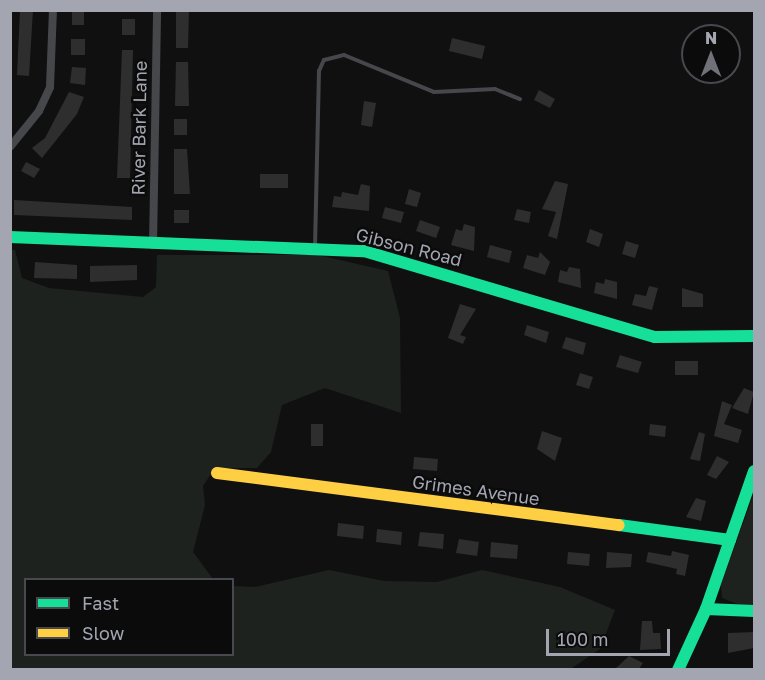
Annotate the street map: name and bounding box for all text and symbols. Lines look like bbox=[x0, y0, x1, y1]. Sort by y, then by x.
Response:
north arrow bbox=[681, 24, 741, 84]
text: N bbox=[705, 28, 717, 48]
street label: River Bark Lane bbox=[127, 60, 151, 196]
street label: Gibson Road bbox=[354, 223, 464, 271]
street label: Grimes Avenue bbox=[411, 470, 541, 510]
legend bbox=[24, 578, 234, 656]
text: Fast bbox=[82, 592, 119, 614]
scale bar bbox=[549, 617, 674, 655]
text: Slow bbox=[82, 622, 124, 644]
text: 100 m bbox=[557, 628, 608, 650]

